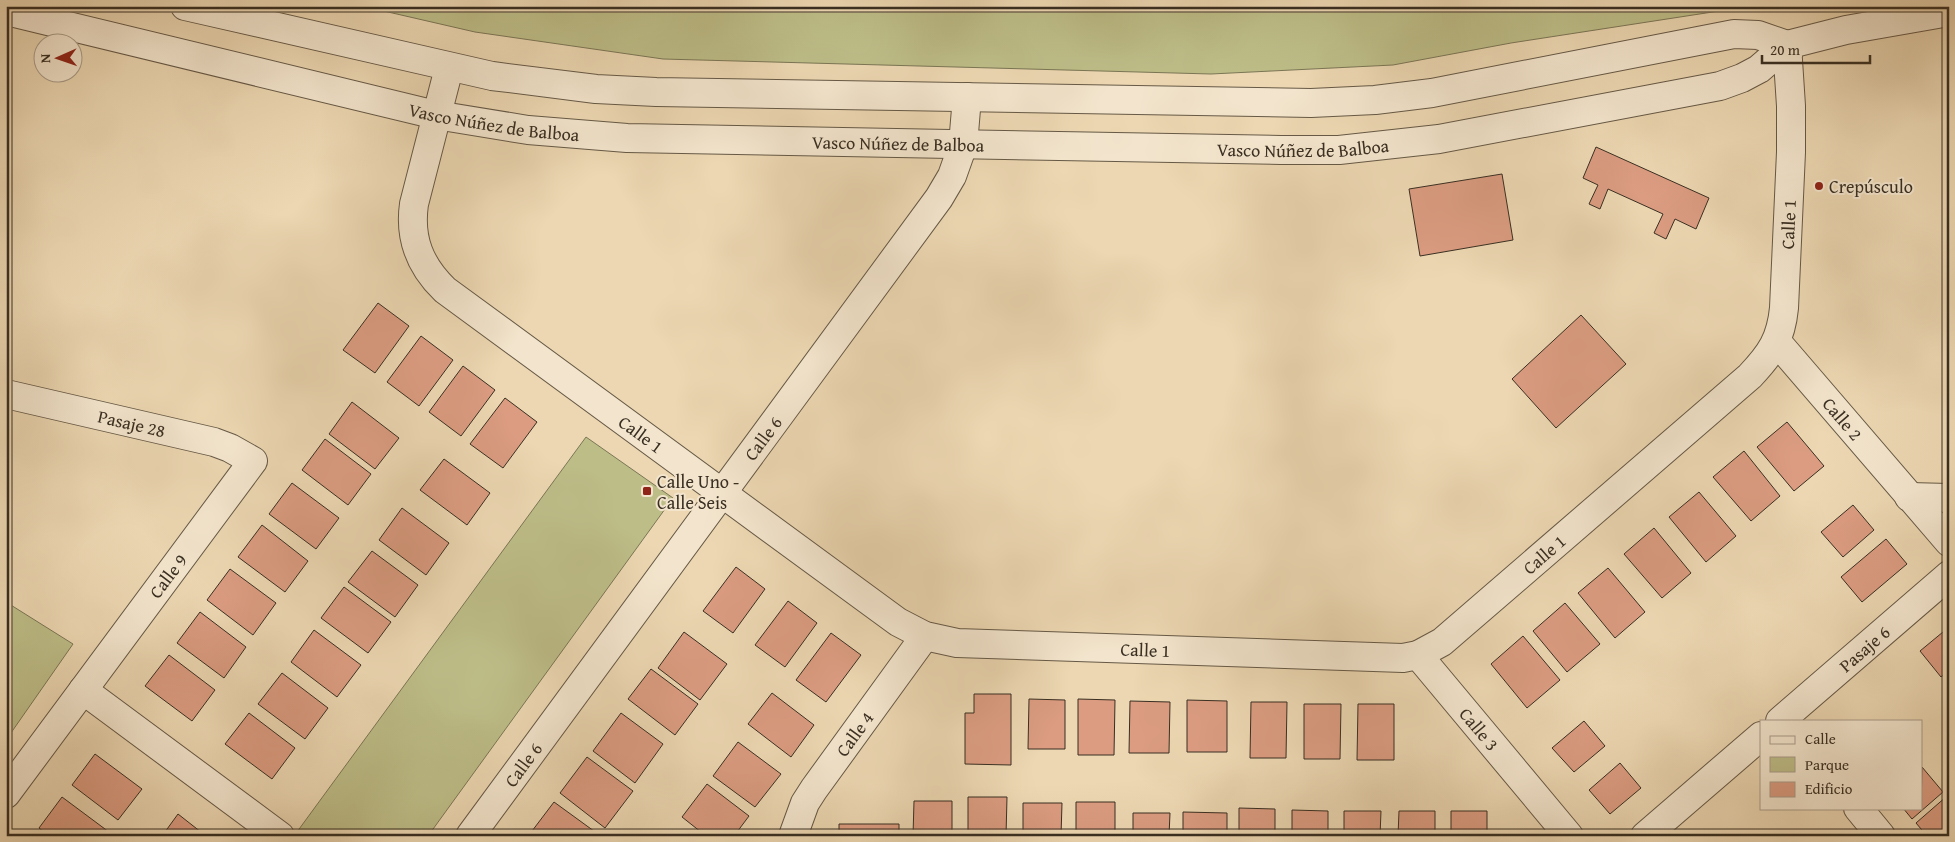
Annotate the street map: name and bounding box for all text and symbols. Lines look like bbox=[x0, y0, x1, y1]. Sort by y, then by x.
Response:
north arrow bbox=[32, 32, 82, 82]
scale bar bbox=[1762, 32, 1870, 64]
text: 20 m bbox=[1770, 39, 1801, 60]
text: N bbox=[35, 53, 55, 63]
street label: Vasco Núñez de Balboa bbox=[406, 95, 581, 148]
street label: Vasco Núñez de Balboa bbox=[812, 128, 985, 158]
street label: Vasco Núñez de Balboa bbox=[1217, 131, 1391, 164]
place label: Crepúsculo bbox=[1829, 173, 1913, 200]
marker: Crepúsculo bbox=[1813, 180, 1825, 192]
street label: Calle 1 bbox=[1773, 199, 1802, 250]
street label: Calle 2 bbox=[1816, 391, 1869, 446]
street label: Pasaje 28 bbox=[95, 402, 168, 444]
street label: Calle 1 bbox=[613, 408, 669, 459]
street label: Calle 6 bbox=[737, 410, 788, 466]
place label: Calle Uno - Calle Seis bbox=[657, 468, 739, 516]
marker: Calle Uno - Calle Seis bbox=[641, 485, 653, 497]
street label: Calle 1 bbox=[1516, 528, 1571, 580]
street label: Calle 9 bbox=[142, 548, 194, 604]
street label: Pasaje 6 bbox=[1833, 619, 1895, 678]
street label: Calle 1 bbox=[1120, 635, 1171, 664]
street label: Calle 3 bbox=[1453, 701, 1506, 756]
street label: Calle 4 bbox=[829, 706, 880, 762]
legend bbox=[1760, 720, 1922, 810]
text: Calle bbox=[1805, 728, 1836, 749]
street label: Calle 6 bbox=[497, 736, 548, 792]
text: Parque bbox=[1805, 754, 1849, 775]
text: Edificio bbox=[1805, 778, 1853, 799]

